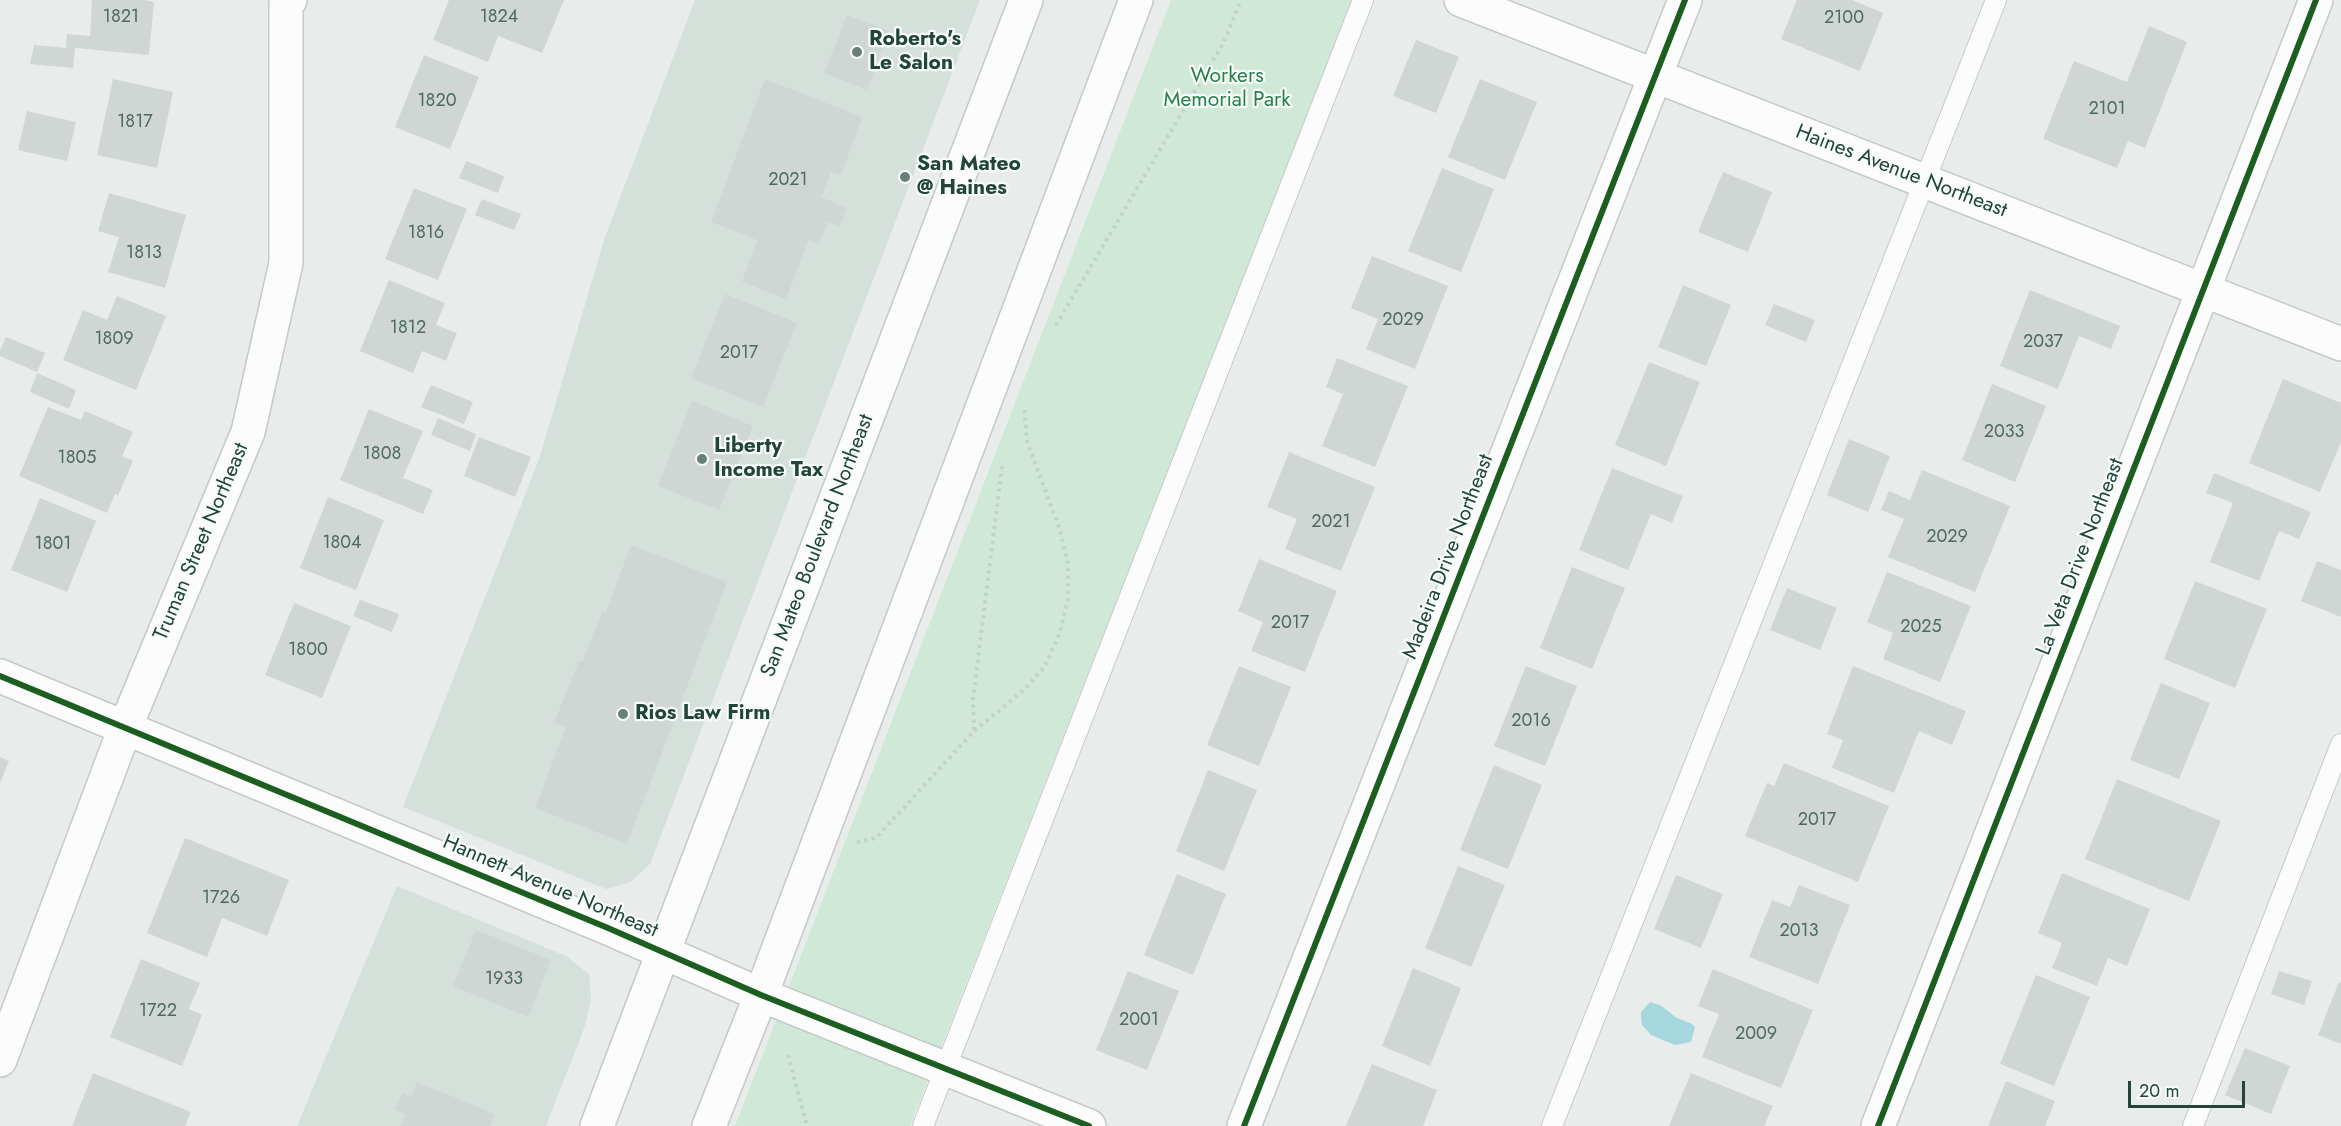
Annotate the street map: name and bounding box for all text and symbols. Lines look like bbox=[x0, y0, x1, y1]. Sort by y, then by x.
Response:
house number: 1821 bbox=[103, 7, 139, 29]
house number: 1824 bbox=[480, 7, 518, 29]
house number: 2100 bbox=[1824, 8, 1864, 30]
place label: Roberto's Le Salon bbox=[869, 27, 961, 77]
marker: Roberto's Le Salon bbox=[850, 45, 864, 59]
park label: Workers Memorial Park bbox=[1164, 64, 1290, 114]
house number: 1820 bbox=[418, 91, 456, 113]
house number: 2101 bbox=[2088, 99, 2126, 121]
house number: 1817 bbox=[117, 112, 153, 134]
street label: Haines Avenue Northeast bbox=[1792, 120, 2010, 224]
place label: San Mateo @ Haines bbox=[917, 152, 1021, 202]
house number: 2021 bbox=[768, 170, 808, 192]
marker: San Mateo @ Haines bbox=[898, 170, 912, 184]
house number: 1816 bbox=[408, 223, 444, 245]
house number: 1813 bbox=[126, 243, 162, 265]
house number: 2029 bbox=[1382, 310, 1424, 332]
house number: 1812 bbox=[390, 318, 426, 340]
house number: 1809 bbox=[94, 329, 134, 351]
house number: 2037 bbox=[2023, 332, 2063, 354]
house number: 2017 bbox=[720, 343, 758, 365]
street label: San Mateo Boulevard Northeast bbox=[756, 411, 880, 681]
house number: 2033 bbox=[1984, 422, 2024, 444]
place label: Liberty Income Tax bbox=[714, 434, 823, 484]
street label: Truman Street Northeast bbox=[149, 440, 255, 644]
house number: 1808 bbox=[363, 444, 401, 466]
house number: 1805 bbox=[58, 448, 96, 470]
street label: Madeira Drive Northeast bbox=[1398, 451, 1500, 663]
marker: Liberty Income Tax bbox=[695, 452, 709, 466]
street label: La Veta Drive Northeast bbox=[2032, 455, 2130, 659]
house number: 2021 bbox=[1311, 512, 1351, 534]
house number: 2029 bbox=[1926, 527, 1968, 549]
house number: 1804 bbox=[322, 533, 362, 555]
house number: 1801 bbox=[35, 534, 71, 556]
house number: 2017 bbox=[1271, 613, 1309, 635]
house number: 2025 bbox=[1900, 617, 1942, 639]
house number: 1800 bbox=[288, 640, 328, 662]
place label: Rios Law Firm bbox=[635, 701, 770, 727]
marker: Rios Law Firm bbox=[616, 707, 630, 721]
house number: 2016 bbox=[1511, 711, 1551, 733]
house number: 2017 bbox=[1798, 810, 1836, 832]
street label: Hannett Avenue Northeast bbox=[439, 830, 661, 944]
house number: 1726 bbox=[202, 888, 240, 910]
house number: 2013 bbox=[1780, 921, 1818, 943]
house number: 1933 bbox=[485, 969, 523, 991]
house number: 1722 bbox=[139, 1001, 177, 1023]
house number: 2001 bbox=[1119, 1010, 1159, 1032]
house number: 2009 bbox=[1735, 1024, 1777, 1046]
scale bar bbox=[2131, 1069, 2248, 1107]
text: 20 m bbox=[2139, 1078, 2179, 1104]

